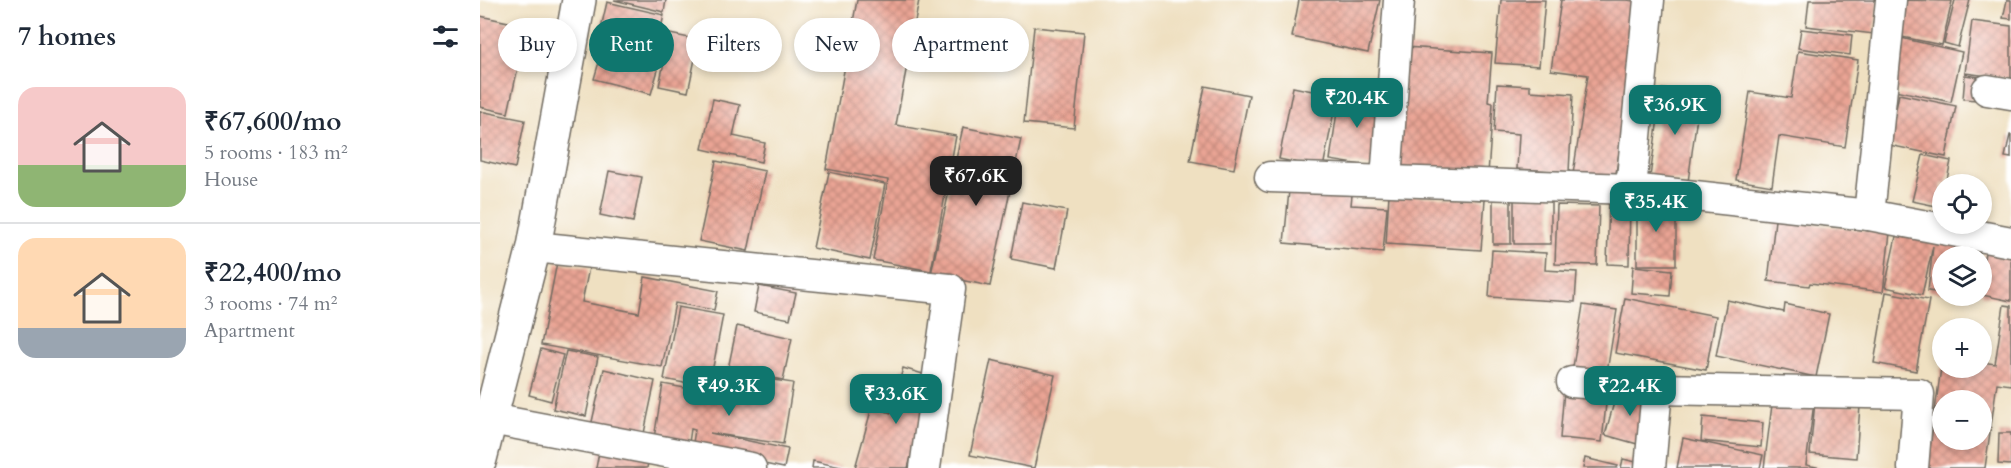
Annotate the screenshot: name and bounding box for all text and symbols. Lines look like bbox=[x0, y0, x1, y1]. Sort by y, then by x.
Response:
chip: Buy bbox=[498, 18, 577, 72]
chip: Rent bbox=[589, 18, 674, 72]
chip: Filters bbox=[686, 18, 782, 72]
chip: New bbox=[794, 18, 880, 72]
chip: Apartment bbox=[892, 18, 1029, 72]
text: 7 homes bbox=[18, 19, 116, 54]
icon: filters bbox=[429, 20, 462, 53]
pin: ₹20.4K bbox=[1308, 78, 1406, 129]
text: ₹20.4K bbox=[1325, 84, 1389, 111]
pin: ₹36.9K bbox=[1626, 85, 1724, 136]
text: ₹36.9K bbox=[1643, 91, 1707, 118]
text: ₹67,600/mo bbox=[204, 104, 341, 139]
icon: home bbox=[66, 111, 138, 183]
text: 5 rooms · 183 m² bbox=[204, 139, 348, 166]
pin: ₹67.6K bbox=[927, 156, 1025, 207]
text: ₹67.6K bbox=[944, 162, 1008, 189]
text: House bbox=[204, 166, 258, 193]
map controls bbox=[1932, 174, 1992, 450]
button: locate bbox=[1932, 174, 1992, 234]
pin: ₹35.4K bbox=[1607, 182, 1705, 233]
text: ₹35.4K bbox=[1624, 188, 1688, 215]
button: layers bbox=[1932, 246, 1992, 306]
text: ₹22,400/mo bbox=[204, 255, 341, 290]
icon: home bbox=[66, 262, 138, 334]
text: 3 rooms · 74 m² bbox=[204, 290, 337, 317]
text: Apartment bbox=[204, 317, 295, 344]
button: + bbox=[1932, 318, 1992, 378]
pin: ₹49.3K bbox=[680, 366, 778, 417]
pin: ₹22.4K bbox=[1581, 366, 1679, 417]
text: ₹49.3K bbox=[697, 372, 761, 399]
text: ₹22.4K bbox=[1598, 372, 1662, 399]
pin: ₹33.6K bbox=[847, 374, 945, 425]
text: ₹33.6K bbox=[864, 380, 928, 407]
button: − bbox=[1932, 390, 1992, 450]

